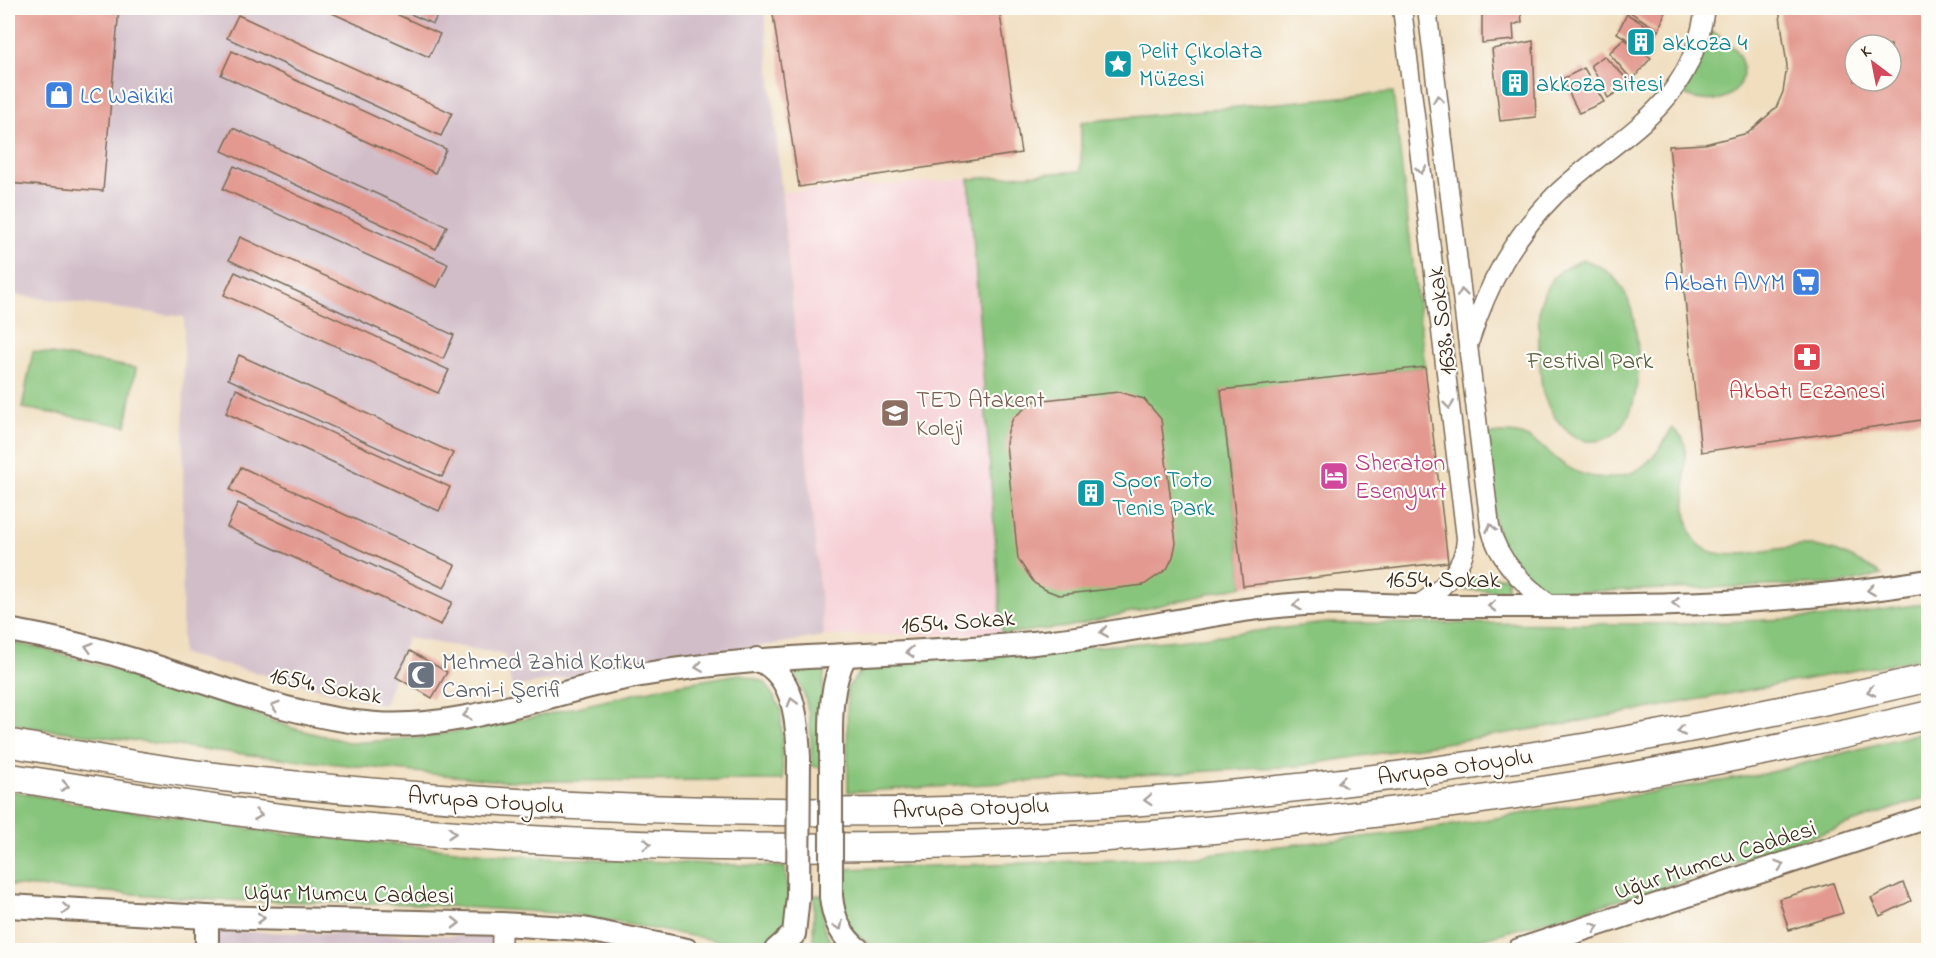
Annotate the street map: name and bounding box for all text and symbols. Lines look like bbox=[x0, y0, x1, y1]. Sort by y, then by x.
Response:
building icon: akkoza 4 bbox=[1625, 26, 1657, 58]
place label: akkoza 4 bbox=[1662, 27, 1747, 62]
north arrow bbox=[1843, 33, 1903, 93]
place label: Pelit Çıkolata Müzesi bbox=[1139, 35, 1262, 98]
text: K bbox=[1856, 39, 1877, 64]
place icon: Pelit Çıkolata Müzesi bbox=[1102, 48, 1134, 80]
building icon: akkoza sitesi bbox=[1499, 67, 1531, 99]
place label: akkoza sitesi bbox=[1536, 68, 1663, 103]
shop icon: LC Waikiki bbox=[43, 79, 75, 111]
place label: LC Waikiki bbox=[80, 80, 174, 115]
one-way arrow bbox=[1433, 95, 1445, 104]
one-way arrow bbox=[1414, 165, 1426, 174]
street label: 1638. Sokak bbox=[1419, 264, 1468, 377]
supermarket icon: Akbatı AVYM bbox=[1790, 266, 1822, 298]
place label: Akbatı AVYM bbox=[1664, 267, 1785, 302]
one-way arrow bbox=[1456, 288, 1468, 297]
pharmacy icon: Akbatı Eczanesi bbox=[1791, 341, 1823, 373]
park label: Festival Park bbox=[1526, 345, 1654, 380]
place label: Akbatı Eczanesi bbox=[1729, 375, 1885, 410]
place label: TED Atakent Koleji bbox=[916, 384, 1045, 447]
school or university icon: TED Atakent Koleji bbox=[879, 397, 911, 429]
one-way arrow bbox=[1442, 401, 1454, 410]
place label: Sheraton Esenyurt bbox=[1355, 447, 1447, 511]
hotel icon: Sheraton Esenyurt bbox=[1318, 460, 1350, 492]
place label: Spor Toto Tenis Park bbox=[1112, 464, 1215, 527]
building icon: Spor Toto Tenis Park bbox=[1075, 477, 1107, 509]
one-way arrow bbox=[1485, 523, 1498, 533]
street label: 1654. Sokak bbox=[1386, 564, 1500, 599]
one-way arrow bbox=[1866, 583, 1875, 596]
one-way arrow bbox=[1672, 597, 1681, 609]
one-way arrow bbox=[1293, 598, 1302, 611]
one-way arrow bbox=[1488, 600, 1497, 612]
street label: 1654. Sokak bbox=[900, 602, 1017, 645]
one-way arrow bbox=[1100, 625, 1109, 637]
one-way arrow bbox=[84, 642, 95, 654]
one-way arrow bbox=[906, 645, 915, 658]
place label: Mehmed Zahid Kotku Cami-i Şerifi bbox=[442, 646, 646, 709]
street label: 1654. Sokak bbox=[266, 659, 385, 716]
mosque icon: Mehmed Zahid Kotku Cami-i Şerifi bbox=[405, 659, 437, 691]
one-way arrow bbox=[695, 661, 704, 673]
one-way arrow bbox=[1867, 684, 1877, 697]
one-way arrow bbox=[787, 697, 799, 708]
one-way arrow bbox=[270, 700, 281, 713]
one-way arrow bbox=[463, 708, 473, 721]
one-way arrow bbox=[1676, 724, 1686, 737]
street label: Avrupa Otoyolu bbox=[1375, 740, 1536, 798]
one-way arrow bbox=[1338, 775, 1347, 788]
one-way arrow bbox=[61, 780, 70, 792]
street label: Avrupa Otoyolu bbox=[406, 780, 565, 826]
street label: Avrupa Otoyolu bbox=[892, 789, 1050, 831]
one-way arrow bbox=[1144, 793, 1153, 806]
one-way arrow bbox=[254, 808, 263, 821]
street label: Uğur Mumcu Caddesi bbox=[1610, 812, 1821, 911]
one-way arrow bbox=[448, 826, 457, 839]
one-way arrow bbox=[642, 837, 651, 850]
one-way arrow bbox=[1774, 860, 1785, 872]
street label: Uğur Mumcu Caddesi bbox=[243, 876, 455, 915]
one-way arrow bbox=[61, 903, 70, 916]
one-way arrow bbox=[256, 912, 265, 924]
one-way arrow bbox=[451, 917, 460, 929]
one-way arrow bbox=[832, 920, 844, 931]
one-way arrow bbox=[1589, 921, 1600, 934]

